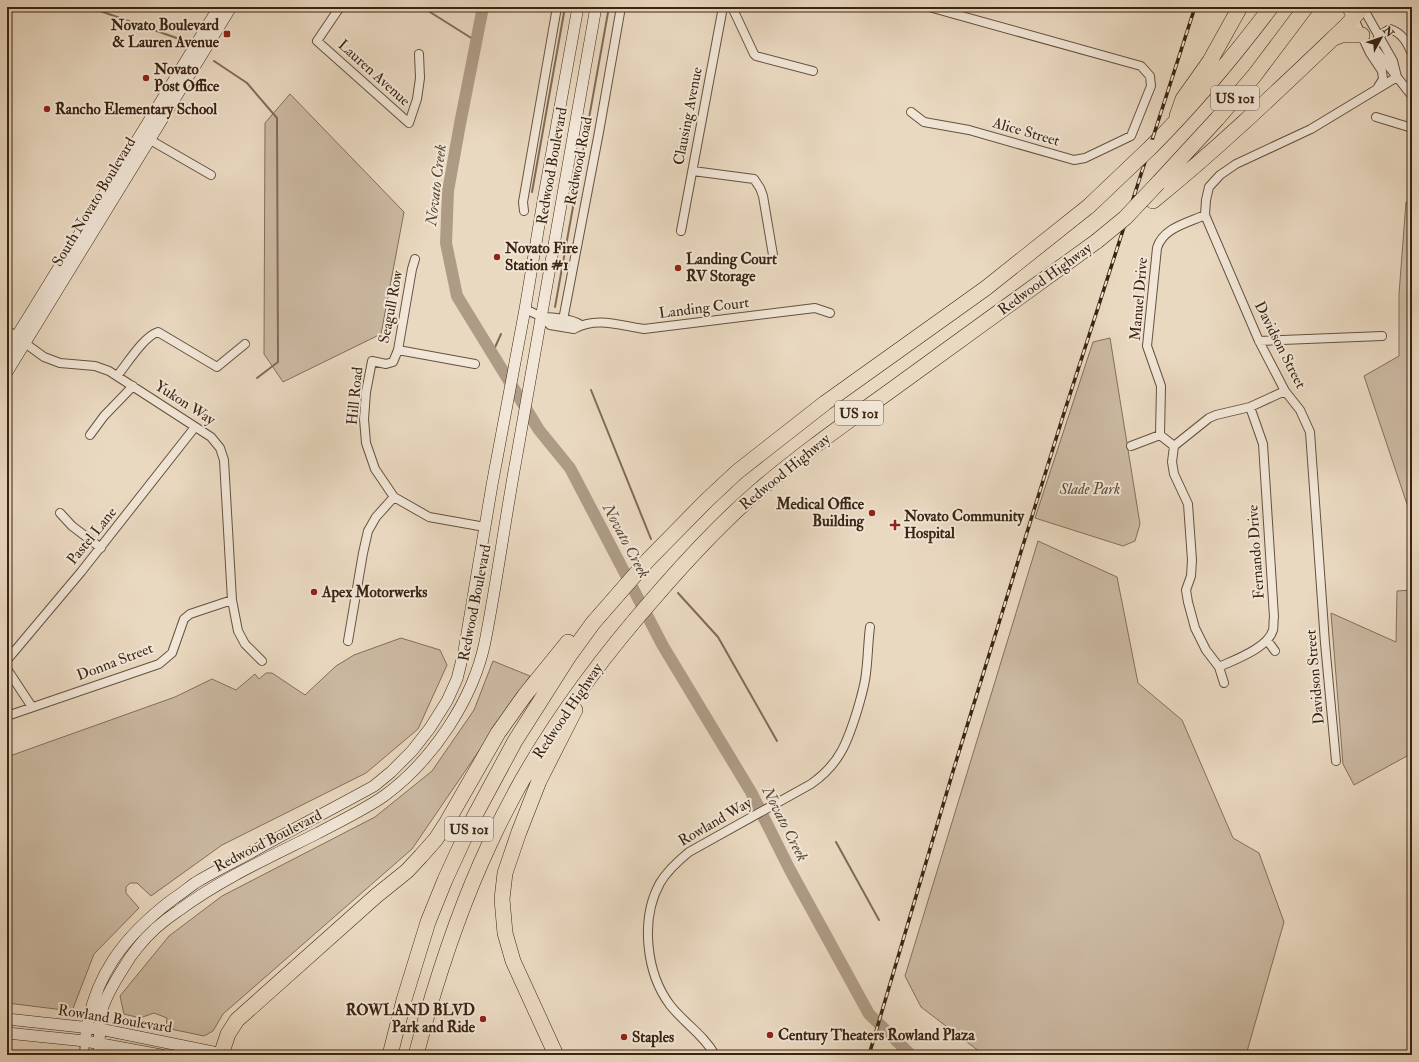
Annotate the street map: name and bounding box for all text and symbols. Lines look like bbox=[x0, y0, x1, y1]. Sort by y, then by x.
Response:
place label: Novato Boulevard & Lauren Avenue bbox=[110, 16, 220, 52]
north arrow bbox=[1361, 18, 1401, 58]
text: N bbox=[1379, 23, 1397, 41]
marker: Novato Boulevard & Lauren Avenue bbox=[222, 29, 232, 39]
street label: Lauren Avenue bbox=[334, 36, 414, 110]
place label: Novato Post Office bbox=[153, 60, 220, 96]
street label: Clausing Avenue bbox=[669, 65, 707, 167]
marker: Novato Post Office bbox=[141, 73, 151, 83]
road number: US 101 bbox=[1211, 86, 1259, 110]
place label: Rancho Elementary School bbox=[55, 100, 217, 120]
marker: Rancho Elementary School bbox=[42, 104, 52, 114]
street label: Redwood Boulevard bbox=[532, 105, 572, 226]
street label: Alice Street bbox=[989, 113, 1062, 151]
street label: Redwood Road bbox=[561, 115, 597, 207]
street label: South Novato Boulevard bbox=[48, 133, 140, 270]
water label: Novato Creek bbox=[421, 143, 451, 228]
street label: Redwood Highway bbox=[994, 238, 1096, 319]
place label: Novato Fire Station #1 bbox=[504, 239, 579, 275]
place label: Landing Court RV Storage bbox=[686, 250, 777, 287]
marker: Novato Fire Station #1 bbox=[492, 252, 502, 262]
street label: Manuel Drive bbox=[1126, 257, 1152, 341]
marker: Landing Court RV Storage bbox=[673, 263, 683, 273]
street label: Seagull Row bbox=[375, 268, 408, 345]
street label: Landing Court bbox=[658, 293, 750, 323]
street label: Davidson Street bbox=[1250, 298, 1310, 392]
street label: Hill Road bbox=[342, 365, 368, 426]
street label: Yukon Way bbox=[151, 376, 219, 430]
road number: US 101 bbox=[835, 401, 883, 425]
street label: Redwood Highway bbox=[736, 429, 835, 514]
park label: Slade Park bbox=[1059, 480, 1120, 499]
place label: Medical Office Building bbox=[775, 495, 865, 532]
water label: Novato Creek bbox=[598, 499, 654, 582]
street label: Pastel Lane bbox=[63, 503, 121, 569]
street label: Fernando Drive bbox=[1243, 504, 1269, 600]
place label: Novato Community Hospital bbox=[903, 507, 1026, 544]
marker: Medical Office Building bbox=[867, 508, 877, 518]
marker: Novato Community Hospital bbox=[889, 519, 901, 531]
street label: Redwood Boulevard bbox=[454, 542, 496, 663]
place label: Apex Motorwerks bbox=[321, 583, 427, 603]
marker: Apex Motorwerks bbox=[309, 587, 319, 597]
street label: Davidson Street bbox=[1301, 629, 1329, 725]
street label: Donna Street bbox=[74, 639, 156, 685]
street label: Redwood Highway bbox=[529, 659, 607, 763]
water label: Novato Creek bbox=[757, 782, 813, 865]
street label: Rowland Way bbox=[675, 793, 755, 851]
street label: Redwood Boulevard bbox=[211, 805, 326, 876]
road number: US 101 bbox=[445, 817, 493, 841]
street label: Rowland Boulevard bbox=[56, 1001, 174, 1038]
place label: ROWLAND BLVD Park and Ride bbox=[346, 1001, 476, 1037]
marker: ROWLAND BLVD Park and Ride bbox=[478, 1014, 488, 1024]
place label: Century Theaters Rowland Plaza bbox=[778, 1026, 976, 1046]
place label: Staples bbox=[632, 1028, 674, 1048]
marker: Century Theaters Rowland Plaza bbox=[765, 1030, 775, 1040]
marker: Staples bbox=[619, 1032, 629, 1042]

